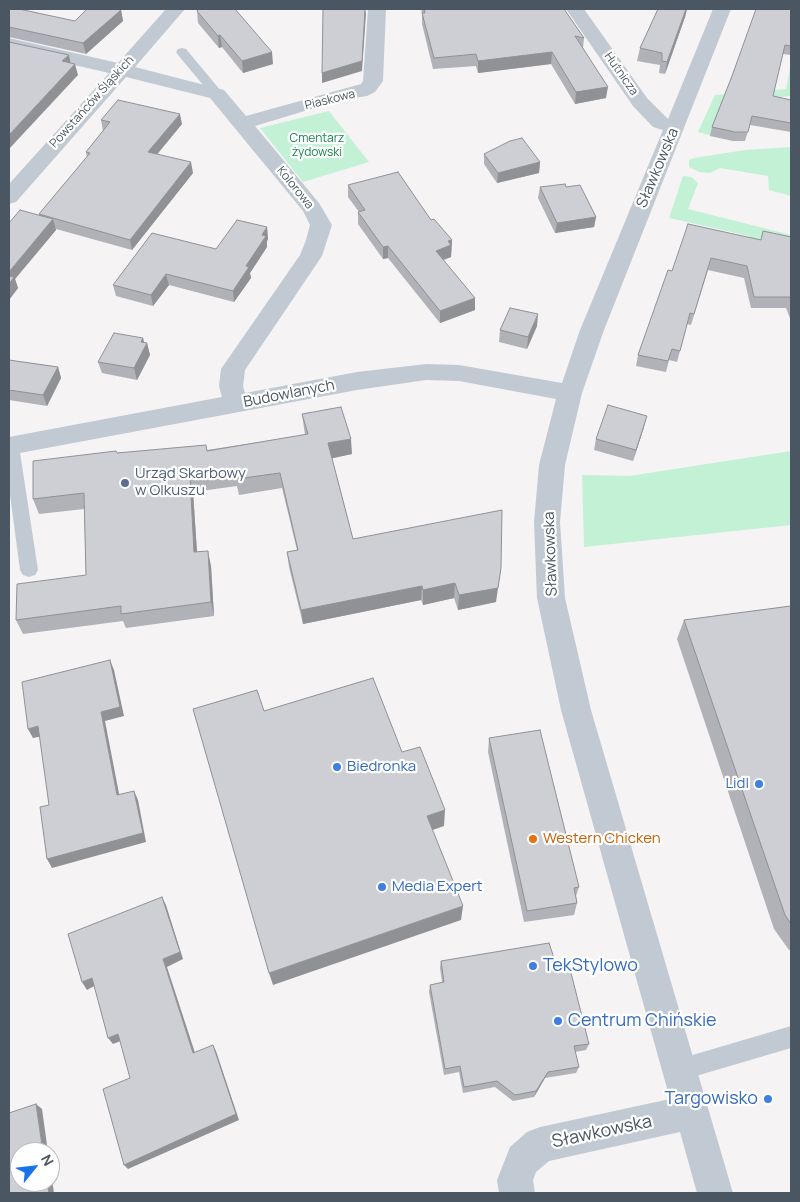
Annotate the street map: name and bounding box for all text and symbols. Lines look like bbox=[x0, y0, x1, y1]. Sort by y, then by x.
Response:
street label: Hutnicza bbox=[601, 50, 641, 98]
street label: Powstańców Śląskich bbox=[47, 53, 137, 151]
street label: Piaskowa bbox=[303, 87, 357, 113]
street label: Sławkowska bbox=[633, 125, 683, 211]
park label: Cmentarz żydowski bbox=[290, 132, 344, 160]
street label: Kolorowa bbox=[274, 164, 316, 212]
street label: Budowlanych bbox=[242, 376, 336, 412]
place label: Urząd Skarbowy w Olkuszu bbox=[135, 465, 246, 500]
marker: Urząd Skarbowy w Olkuszu bbox=[119, 477, 131, 489]
street label: Sławkowska bbox=[541, 511, 561, 597]
place label: Biedronka bbox=[347, 758, 416, 776]
marker: Biedronka bbox=[331, 761, 343, 773]
place label: Lidl bbox=[725, 775, 749, 793]
marker: Lidl bbox=[753, 778, 765, 790]
place label: Western Chicken bbox=[543, 830, 661, 848]
marker: Western Chicken bbox=[527, 833, 539, 845]
place label: Media Expert bbox=[392, 878, 483, 896]
marker: Media Expert bbox=[376, 881, 388, 893]
place label: TekStylowo bbox=[543, 955, 638, 977]
marker: TekStylowo bbox=[527, 960, 539, 972]
place label: Centrum Chińskie bbox=[568, 1010, 717, 1032]
marker: Centrum Chińskie bbox=[552, 1015, 564, 1027]
place label: Targowisko bbox=[665, 1088, 758, 1110]
marker: Targowisko bbox=[762, 1093, 774, 1105]
street label: Sławkowska bbox=[550, 1111, 654, 1153]
north arrow bbox=[10, 1142, 60, 1192]
text: N bbox=[37, 1151, 58, 1169]

